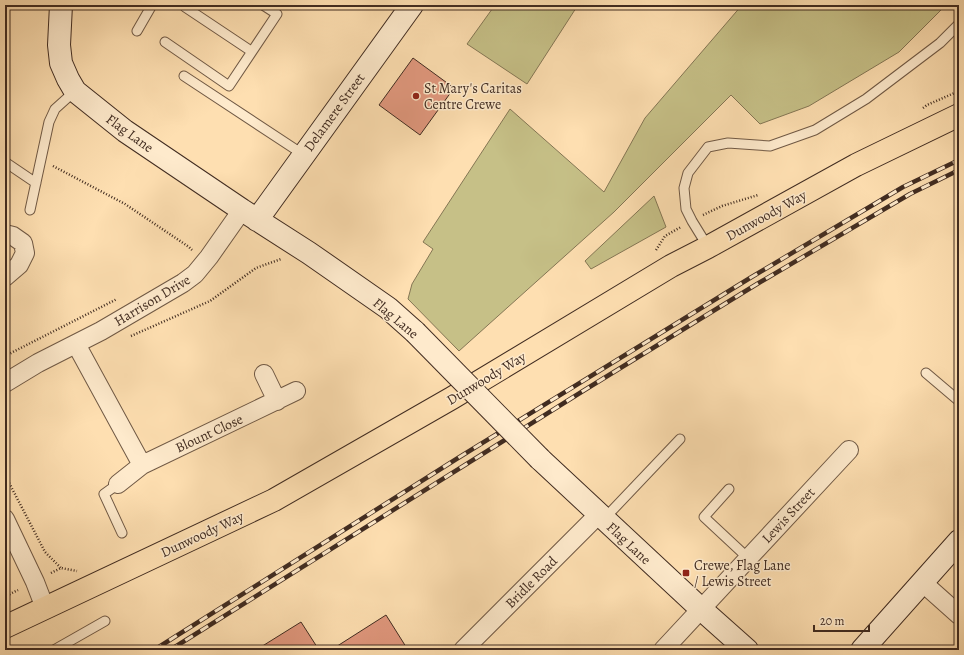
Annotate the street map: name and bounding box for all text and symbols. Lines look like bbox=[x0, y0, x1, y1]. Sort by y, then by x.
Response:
street label: Delamere Street bbox=[299, 69, 370, 155]
place label: St Mary's Caritas Centre Crewe bbox=[424, 79, 522, 114]
marker: St Mary's Caritas Centre Crewe bbox=[411, 91, 421, 101]
street label: Flag Lane bbox=[102, 110, 157, 157]
street label: Dunwoody Way bbox=[723, 185, 811, 245]
street label: Harrison Drive bbox=[111, 270, 194, 331]
street label: Flag Lane bbox=[369, 294, 423, 343]
street label: Dunwoody Way bbox=[443, 347, 530, 410]
street label: Blount Close bbox=[172, 410, 246, 457]
street label: Lewis Street bbox=[758, 483, 819, 547]
street label: Dunwoody Way bbox=[158, 507, 247, 562]
street label: Flag Lane bbox=[602, 518, 655, 569]
street label: Bridle Road bbox=[501, 552, 562, 613]
place label: Crewe, Flag Lane / Lewis Street bbox=[694, 556, 791, 591]
marker: Crewe, Flag Lane / Lewis Street bbox=[681, 568, 691, 578]
scale bar bbox=[814, 607, 869, 633]
text: 20 m bbox=[820, 613, 844, 629]

